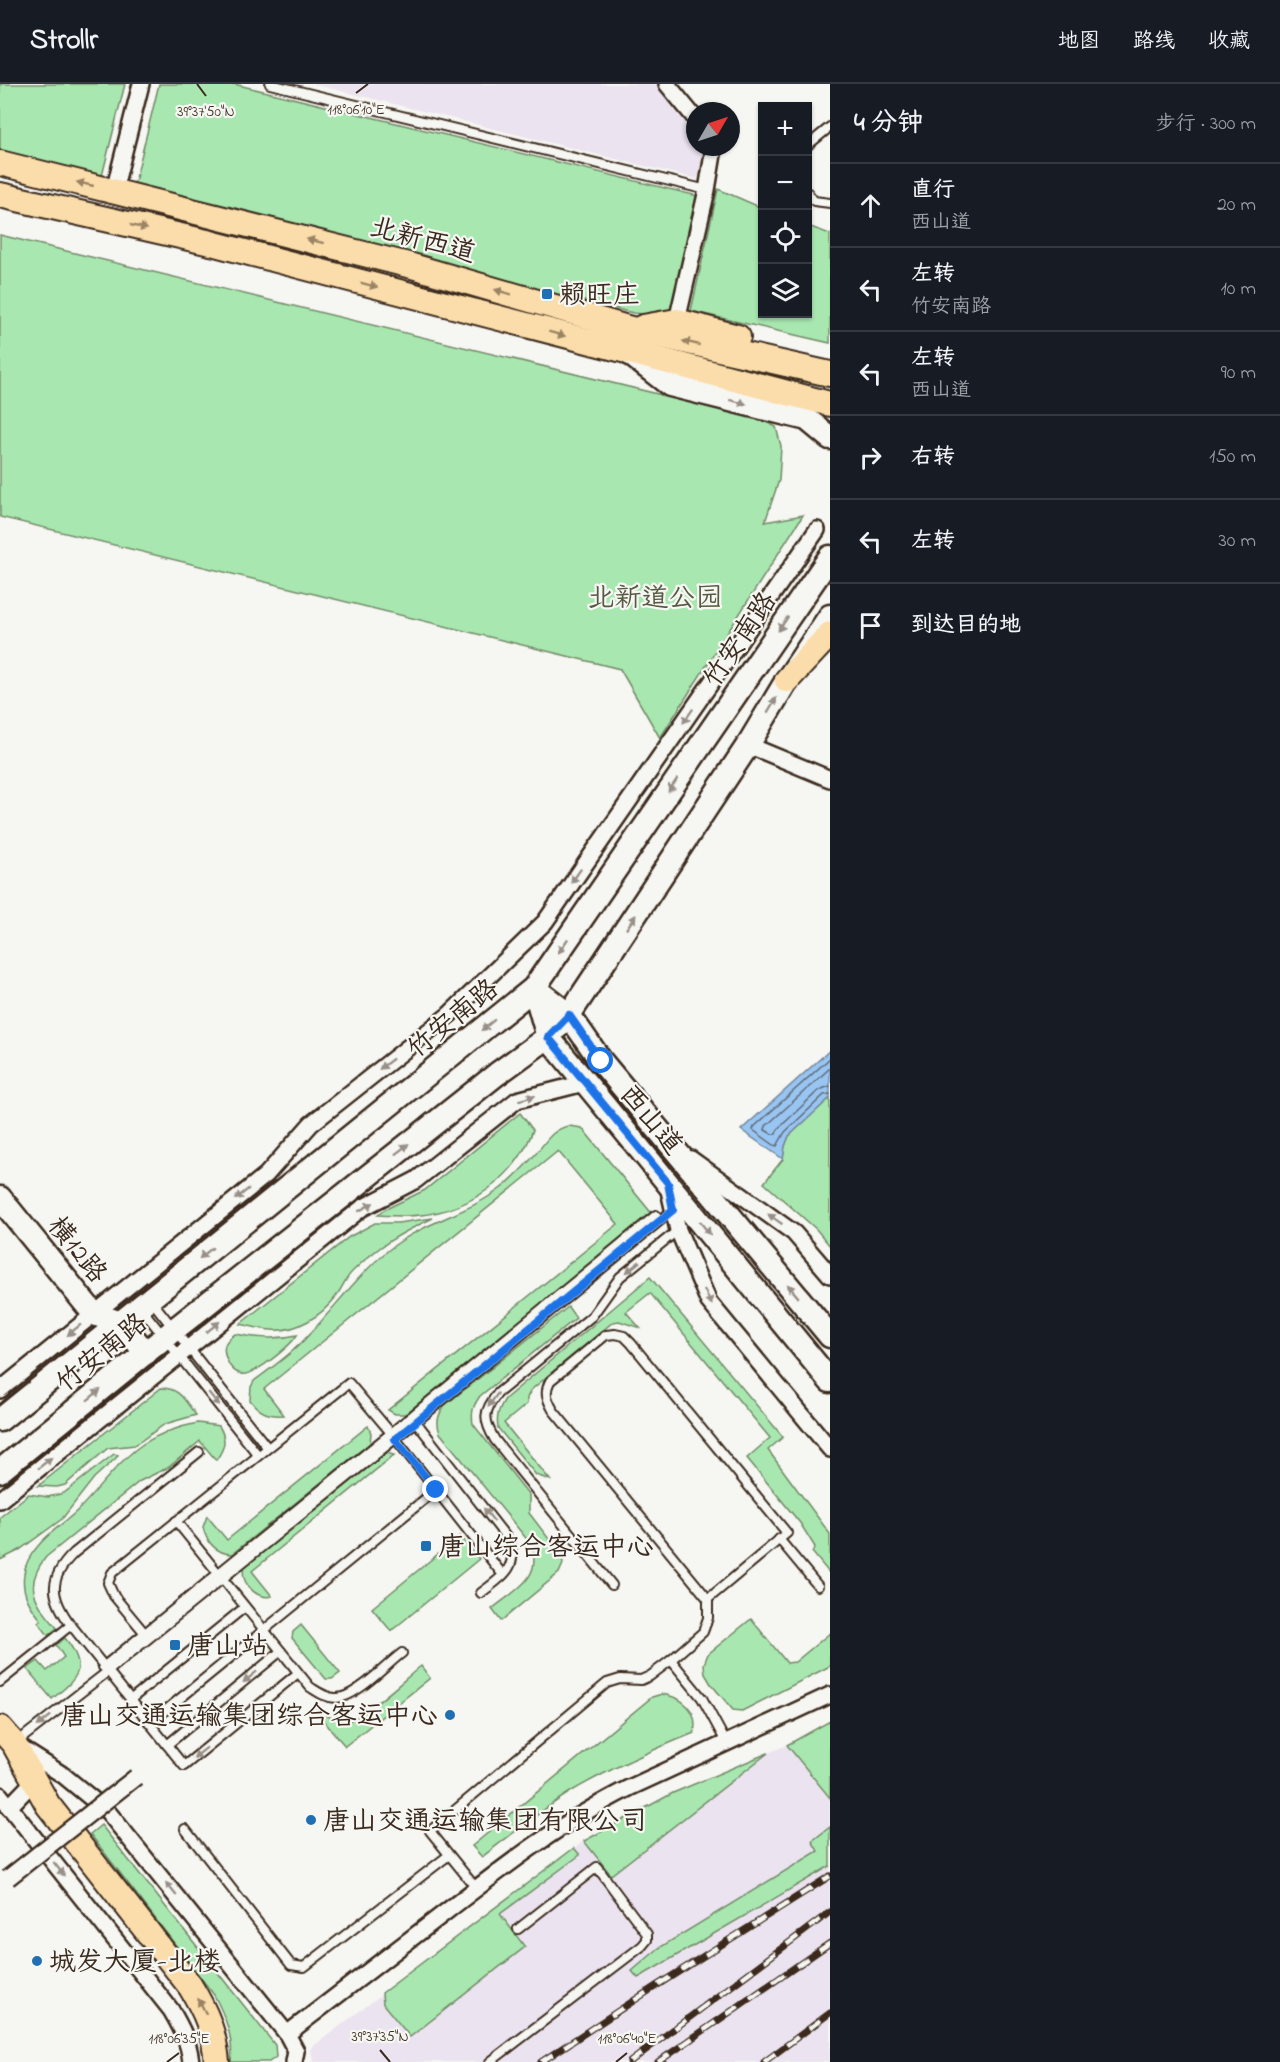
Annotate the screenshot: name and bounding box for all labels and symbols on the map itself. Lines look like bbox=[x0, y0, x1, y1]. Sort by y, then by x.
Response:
text: 118°06'10"E bbox=[327, 99, 385, 121]
text: 39°37'50"N bbox=[177, 101, 235, 123]
north arrow bbox=[686, 102, 740, 156]
one-way arrow bbox=[75, 178, 94, 188]
street label: 北新西道 bbox=[365, 209, 480, 274]
one-way arrow bbox=[130, 222, 148, 232]
one-way arrow bbox=[305, 236, 324, 246]
place label: 赖旺庄 bbox=[559, 277, 640, 316]
one-way arrow bbox=[360, 280, 378, 290]
one-way arrow bbox=[494, 287, 512, 296]
marker: 赖旺庄 bbox=[540, 287, 554, 301]
one-way arrow bbox=[548, 330, 566, 340]
one-way arrow bbox=[682, 337, 700, 347]
one-way arrow bbox=[729, 397, 747, 407]
park label: 北新道公园 bbox=[588, 580, 723, 619]
street label: 竹安南路 bbox=[695, 585, 787, 696]
one-way arrow bbox=[778, 616, 789, 632]
one-way arrow bbox=[767, 696, 777, 713]
one-way arrow bbox=[682, 707, 694, 723]
one-way arrow bbox=[667, 776, 679, 792]
one-way arrow bbox=[571, 868, 582, 884]
one-way arrow bbox=[625, 914, 637, 930]
one-way arrow bbox=[557, 937, 569, 953]
street label: 竹安南路 bbox=[399, 971, 508, 1069]
one-way arrow bbox=[481, 1018, 496, 1031]
route start bbox=[587, 1047, 613, 1073]
one-way arrow bbox=[379, 1058, 394, 1070]
street label: 西山道 bbox=[609, 1077, 691, 1164]
one-way arrow bbox=[518, 1092, 536, 1102]
one-way arrow bbox=[394, 1143, 410, 1156]
one-way arrow bbox=[234, 1188, 250, 1201]
one-way arrow bbox=[358, 1201, 374, 1212]
street label: 横12路 bbox=[37, 1209, 115, 1292]
one-way arrow bbox=[767, 1213, 783, 1225]
one-way arrow bbox=[698, 1220, 711, 1235]
one-way arrow bbox=[198, 1247, 214, 1260]
one-way arrow bbox=[625, 1260, 641, 1273]
one-way arrow bbox=[786, 1283, 799, 1299]
one-way arrow bbox=[703, 1288, 713, 1305]
street label: 竹安南路 bbox=[48, 1305, 157, 1403]
one-way arrow bbox=[205, 1320, 221, 1333]
one-way arrow bbox=[67, 1323, 82, 1336]
one-way arrow bbox=[86, 1388, 102, 1401]
one-way arrow bbox=[208, 1391, 221, 1407]
one-way arrow bbox=[487, 1392, 499, 1408]
one-way arrow bbox=[38, 1457, 53, 1470]
route end bbox=[422, 1476, 448, 1502]
one-way arrow bbox=[484, 1507, 496, 1522]
place label: 唐山综合客运中心 bbox=[438, 1529, 654, 1568]
marker: 唐山综合客运中心 bbox=[419, 1539, 433, 1553]
place label: 唐山站 bbox=[187, 1628, 268, 1667]
marker: 唐山站 bbox=[168, 1638, 182, 1652]
one-way arrow bbox=[242, 1670, 258, 1683]
place label: 唐山交通运输集团综合客运中心 bbox=[60, 1698, 438, 1737]
marker: 唐山交通运输集团综合客运中心 bbox=[443, 1708, 457, 1722]
one-way arrow bbox=[36, 1714, 52, 1727]
one-way arrow bbox=[192, 1746, 207, 1759]
place label: 唐山交通运输集团有限公司 bbox=[323, 1803, 647, 1842]
marker: 唐山交通运输集团有限公司 bbox=[304, 1813, 318, 1827]
one-way arrow bbox=[52, 1861, 65, 1877]
one-way arrow bbox=[165, 1882, 177, 1897]
place label: 城发大厦-北楼 bbox=[49, 1944, 221, 1983]
marker: 城发大厦-北楼 bbox=[30, 1954, 44, 1968]
one-way arrow bbox=[197, 1997, 207, 2015]
text: 39°37'35"N bbox=[351, 2026, 409, 2048]
text: 118°06'35"E bbox=[148, 2028, 210, 2050]
text: 118°06'40"E bbox=[597, 2028, 657, 2050]

